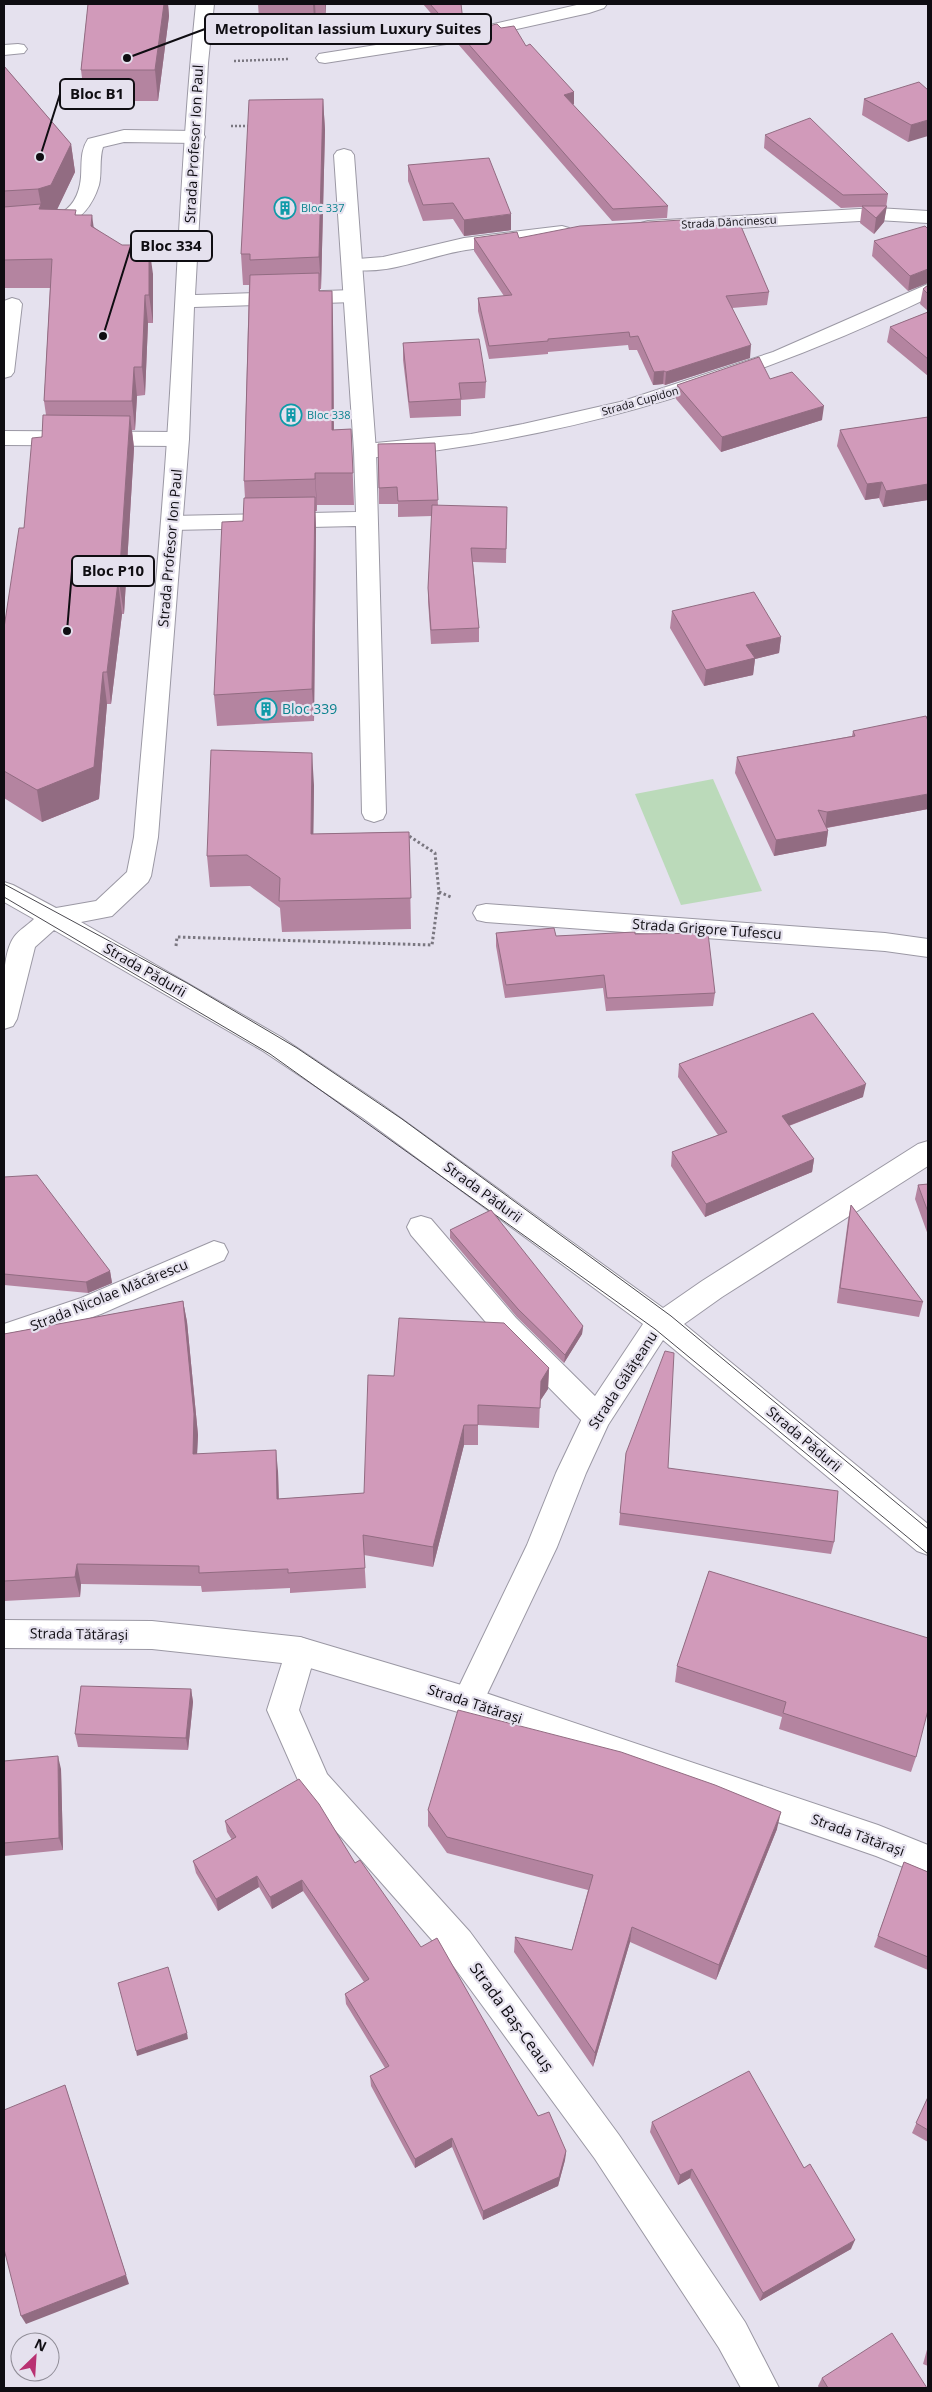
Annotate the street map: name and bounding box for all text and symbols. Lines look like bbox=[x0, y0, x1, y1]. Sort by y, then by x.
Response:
callout: Metropolitan Iassium Luxury Suites bbox=[205, 14, 491, 44]
text: Metropolitan Iassium Luxury Suites bbox=[215, 18, 481, 38]
street label: Strada Profesor Ion Paul bbox=[180, 64, 207, 224]
callout: Bloc B1 bbox=[60, 79, 134, 109]
text: Bloc B1 bbox=[70, 83, 124, 103]
building icon: Bloc 337 bbox=[273, 196, 297, 220]
place label: Bloc 337 bbox=[301, 200, 345, 215]
street label: Strada Dăncinescu bbox=[681, 212, 777, 231]
callout: Bloc 334 bbox=[131, 231, 212, 261]
text: Bloc 334 bbox=[140, 235, 202, 255]
street label: Strada Cupidon bbox=[600, 382, 680, 419]
building icon: Bloc 338 bbox=[279, 403, 303, 427]
place label: Bloc 338 bbox=[307, 407, 351, 422]
street label: Strada Profesor Ion Paul bbox=[153, 468, 186, 628]
callout: Bloc P10 bbox=[72, 556, 154, 586]
text: Bloc P10 bbox=[82, 560, 144, 580]
building icon: Bloc 339 bbox=[254, 697, 278, 721]
place label: Bloc 339 bbox=[282, 699, 337, 718]
street label: Strada Grigore Tufescu bbox=[632, 914, 782, 943]
street label: Strada Pădurii bbox=[101, 938, 190, 1001]
street label: Strada Pădurii bbox=[440, 1157, 526, 1226]
street label: Strada Nicolae Măcărescu bbox=[27, 1254, 191, 1335]
street label: Strada Gălățeanu bbox=[584, 1327, 661, 1432]
street label: Strada Pădurii bbox=[763, 1402, 846, 1476]
street label: Strada Tătărași bbox=[30, 1623, 128, 1644]
street label: Strada Tătărași bbox=[426, 1679, 525, 1728]
street label: Strada Tătărași bbox=[809, 1809, 908, 1860]
street label: Strada Baș-Ceauș bbox=[465, 1958, 559, 2076]
north arrow bbox=[10, 2332, 60, 2382]
text: N bbox=[32, 2334, 50, 2356]

